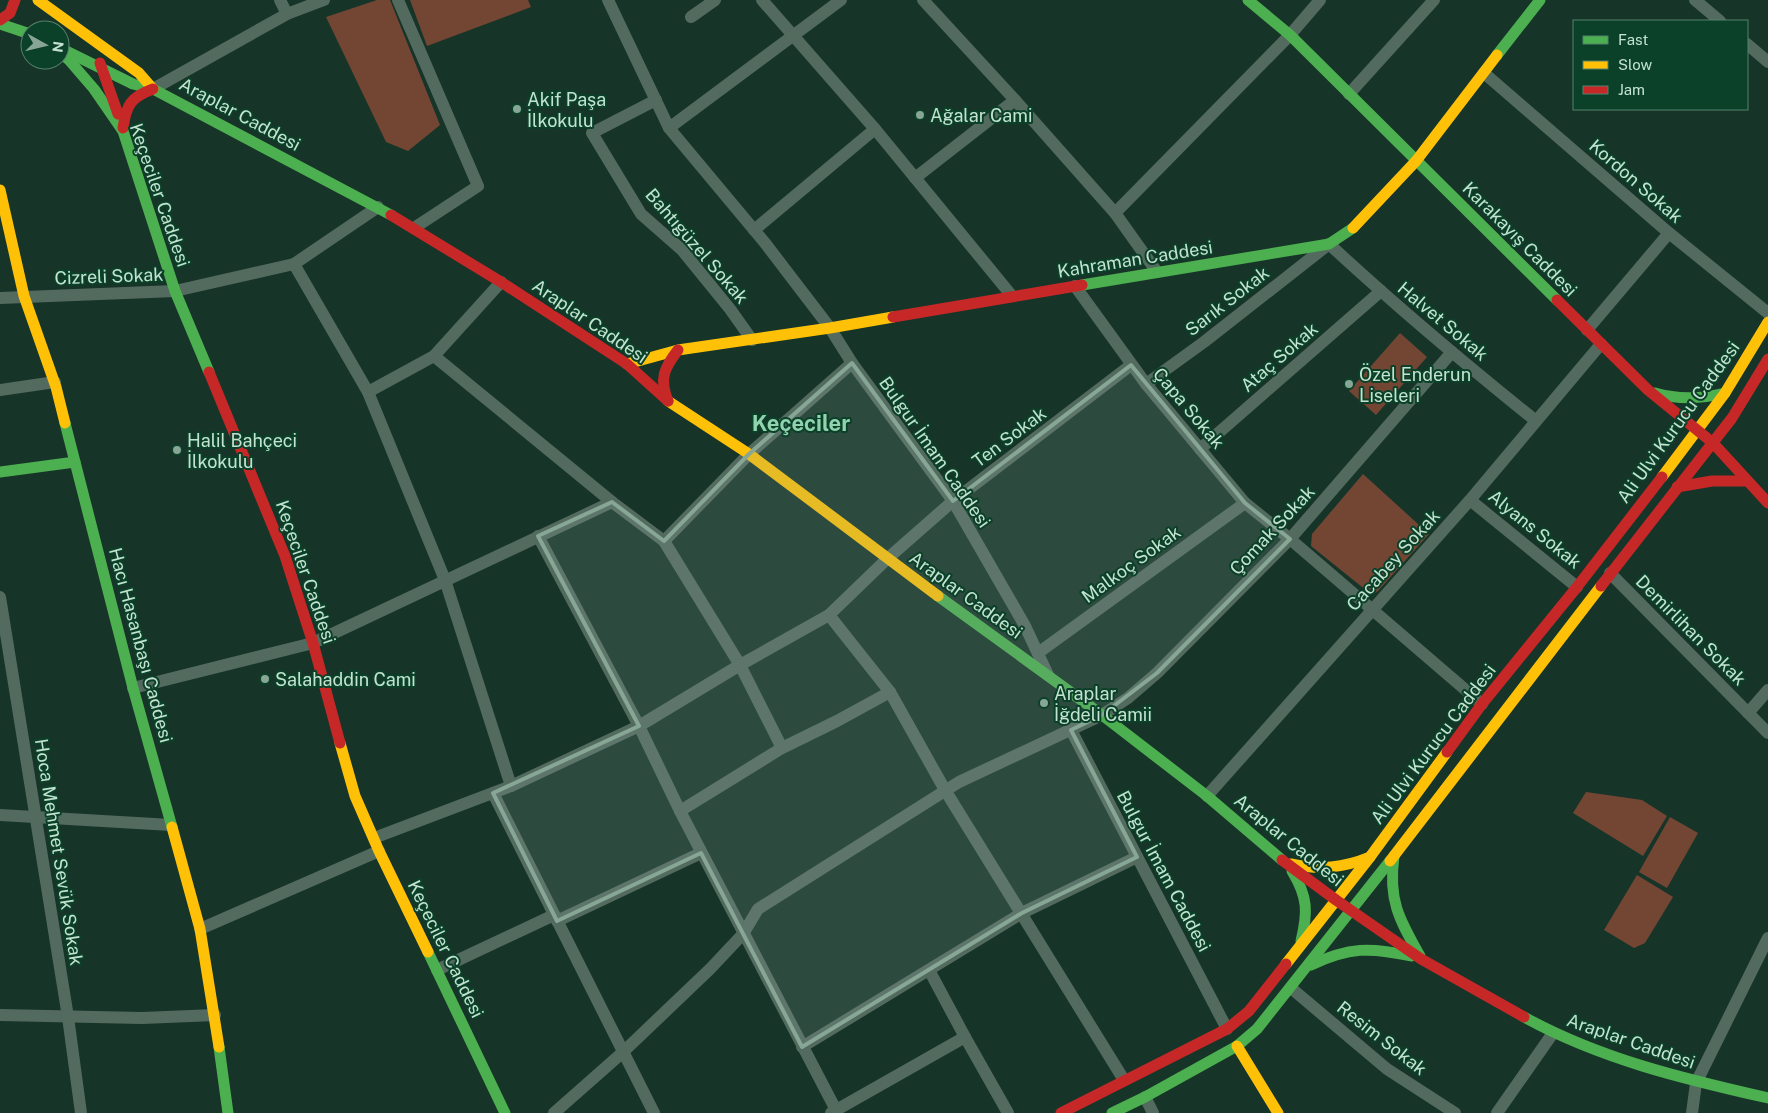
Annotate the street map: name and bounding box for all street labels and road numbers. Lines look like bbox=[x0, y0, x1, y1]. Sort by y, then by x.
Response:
street label: Araplar Caddesi bbox=[176, 73, 304, 155]
street label: Keçeciler Caddesi bbox=[126, 121, 194, 269]
street label: Kordon Sokak bbox=[1585, 135, 1687, 227]
street label: Karakayış Caddesi bbox=[1458, 177, 1582, 301]
street label: Bahtıgüzel Sokak bbox=[641, 184, 753, 308]
street label: Kahraman Caddesi bbox=[1056, 236, 1214, 282]
street label: Sarık Sokak bbox=[1181, 262, 1273, 340]
street label: Cizreli Sokak bbox=[54, 264, 164, 288]
street label: Araplar Caddesi bbox=[528, 275, 652, 367]
street label: Halvet Sokak bbox=[1394, 277, 1492, 365]
street label: Ataç Sokak bbox=[1236, 318, 1322, 396]
street label: Ali Ulvi Kurucu Caddesi bbox=[1612, 337, 1744, 507]
street label: Çapa Sokak bbox=[1149, 363, 1229, 453]
street label: Bulgur İmam Caddesi bbox=[875, 372, 996, 531]
street label: Ten Sokak bbox=[968, 403, 1050, 471]
street label: Çomak Sokak bbox=[1225, 481, 1319, 579]
street label: Alyans Sokak bbox=[1484, 485, 1586, 573]
street label: Keçeciler Caddesi bbox=[272, 498, 340, 646]
street label: Cacabey Sokak bbox=[1342, 505, 1444, 615]
street label: Malkoç Sokak bbox=[1077, 521, 1185, 607]
street label: Hacı Hasanbaşı Caddesi bbox=[105, 545, 177, 745]
street label: Araplar Caddesi bbox=[906, 547, 1026, 643]
street label: Demirlihan Sokak bbox=[1632, 571, 1750, 689]
street label: Ali Ulvi Kurucu Caddesi bbox=[1366, 660, 1500, 828]
street label: Hoca Mehmet Sevük Sokak bbox=[31, 737, 87, 967]
street label: Bulgur İmam Caddesi bbox=[1113, 787, 1216, 955]
street label: Araplar Caddesi bbox=[1230, 790, 1348, 890]
street label: Keçeciler Caddesi bbox=[404, 877, 488, 1021]
street label: Resim Sokak bbox=[1333, 997, 1431, 1079]
street label: Araplar Caddesi bbox=[1564, 1009, 1698, 1073]

